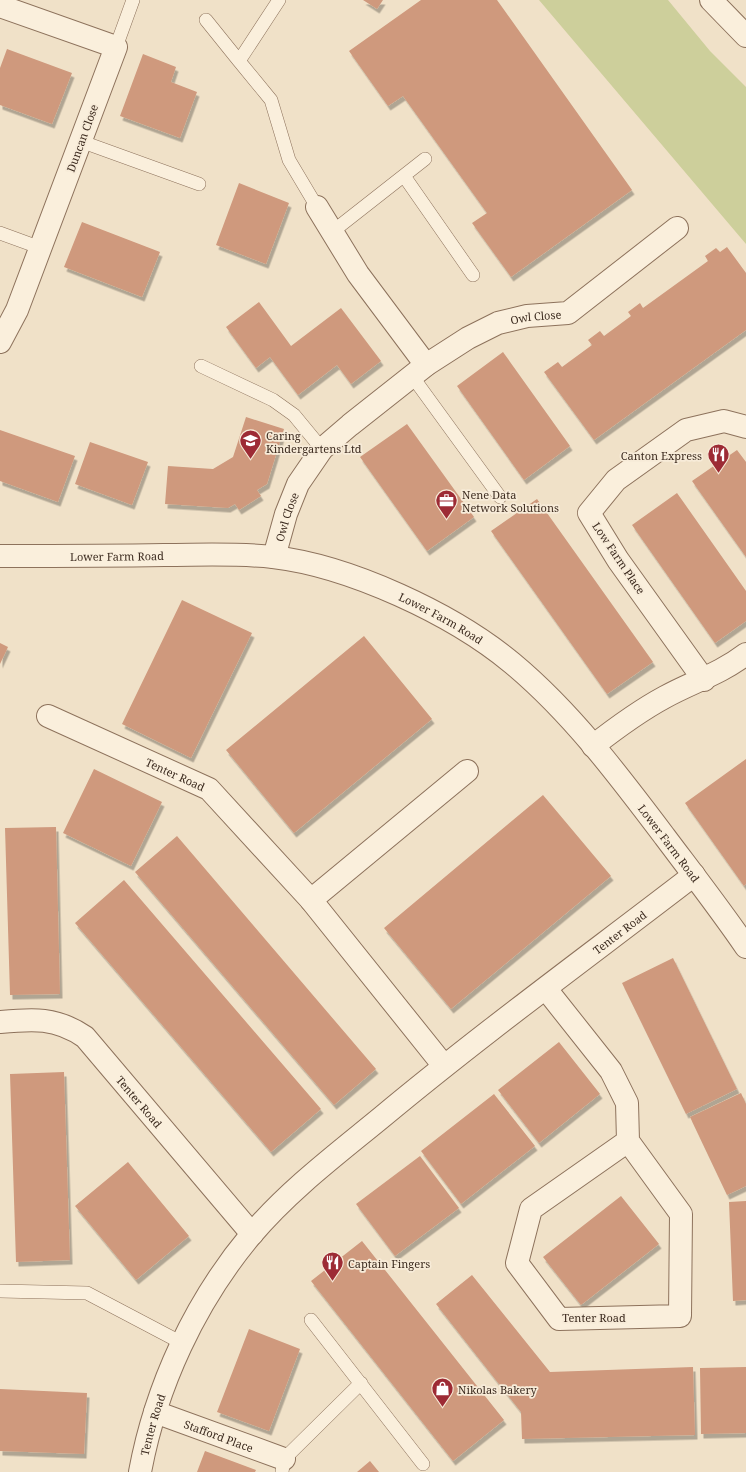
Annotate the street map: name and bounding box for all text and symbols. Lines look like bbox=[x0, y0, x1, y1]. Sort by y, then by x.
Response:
street label: Duncan Close bbox=[63, 102, 101, 174]
street label: Owl Close bbox=[509, 306, 562, 327]
school or university icon: Caring Kindergartens Ltd bbox=[237, 428, 263, 461]
place label: Caring Kindergartens Ltd bbox=[266, 428, 362, 456]
restaurant icon: Canton Express bbox=[705, 442, 731, 475]
place label: Canton Express bbox=[621, 448, 702, 463]
office icon: Nene Data Network Solutions bbox=[434, 487, 460, 520]
place label: Nene Data Network Solutions bbox=[462, 487, 559, 515]
street label: Owl Close bbox=[271, 490, 302, 543]
street label: Low Farm Place bbox=[589, 519, 649, 597]
street label: Lower Farm Road bbox=[70, 547, 164, 563]
street label: Lower Farm Road bbox=[397, 588, 486, 647]
street label: Tenter Road bbox=[143, 754, 208, 794]
street label: Lower Farm Road bbox=[635, 801, 704, 885]
street label: Tenter Road bbox=[589, 907, 649, 957]
street label: Tenter Road bbox=[113, 1072, 166, 1131]
restaurant icon: Captain Fingers bbox=[319, 1250, 345, 1283]
place label: Captain Fingers bbox=[348, 1256, 430, 1271]
street label: Tenter Road bbox=[562, 1310, 626, 1325]
shop icon: Nikolas Bakery bbox=[430, 1376, 456, 1409]
place label: Nikolas Bakery bbox=[458, 1382, 538, 1397]
street label: Tenter Road bbox=[136, 1391, 168, 1457]
street label: Stafford Place bbox=[182, 1416, 256, 1455]

